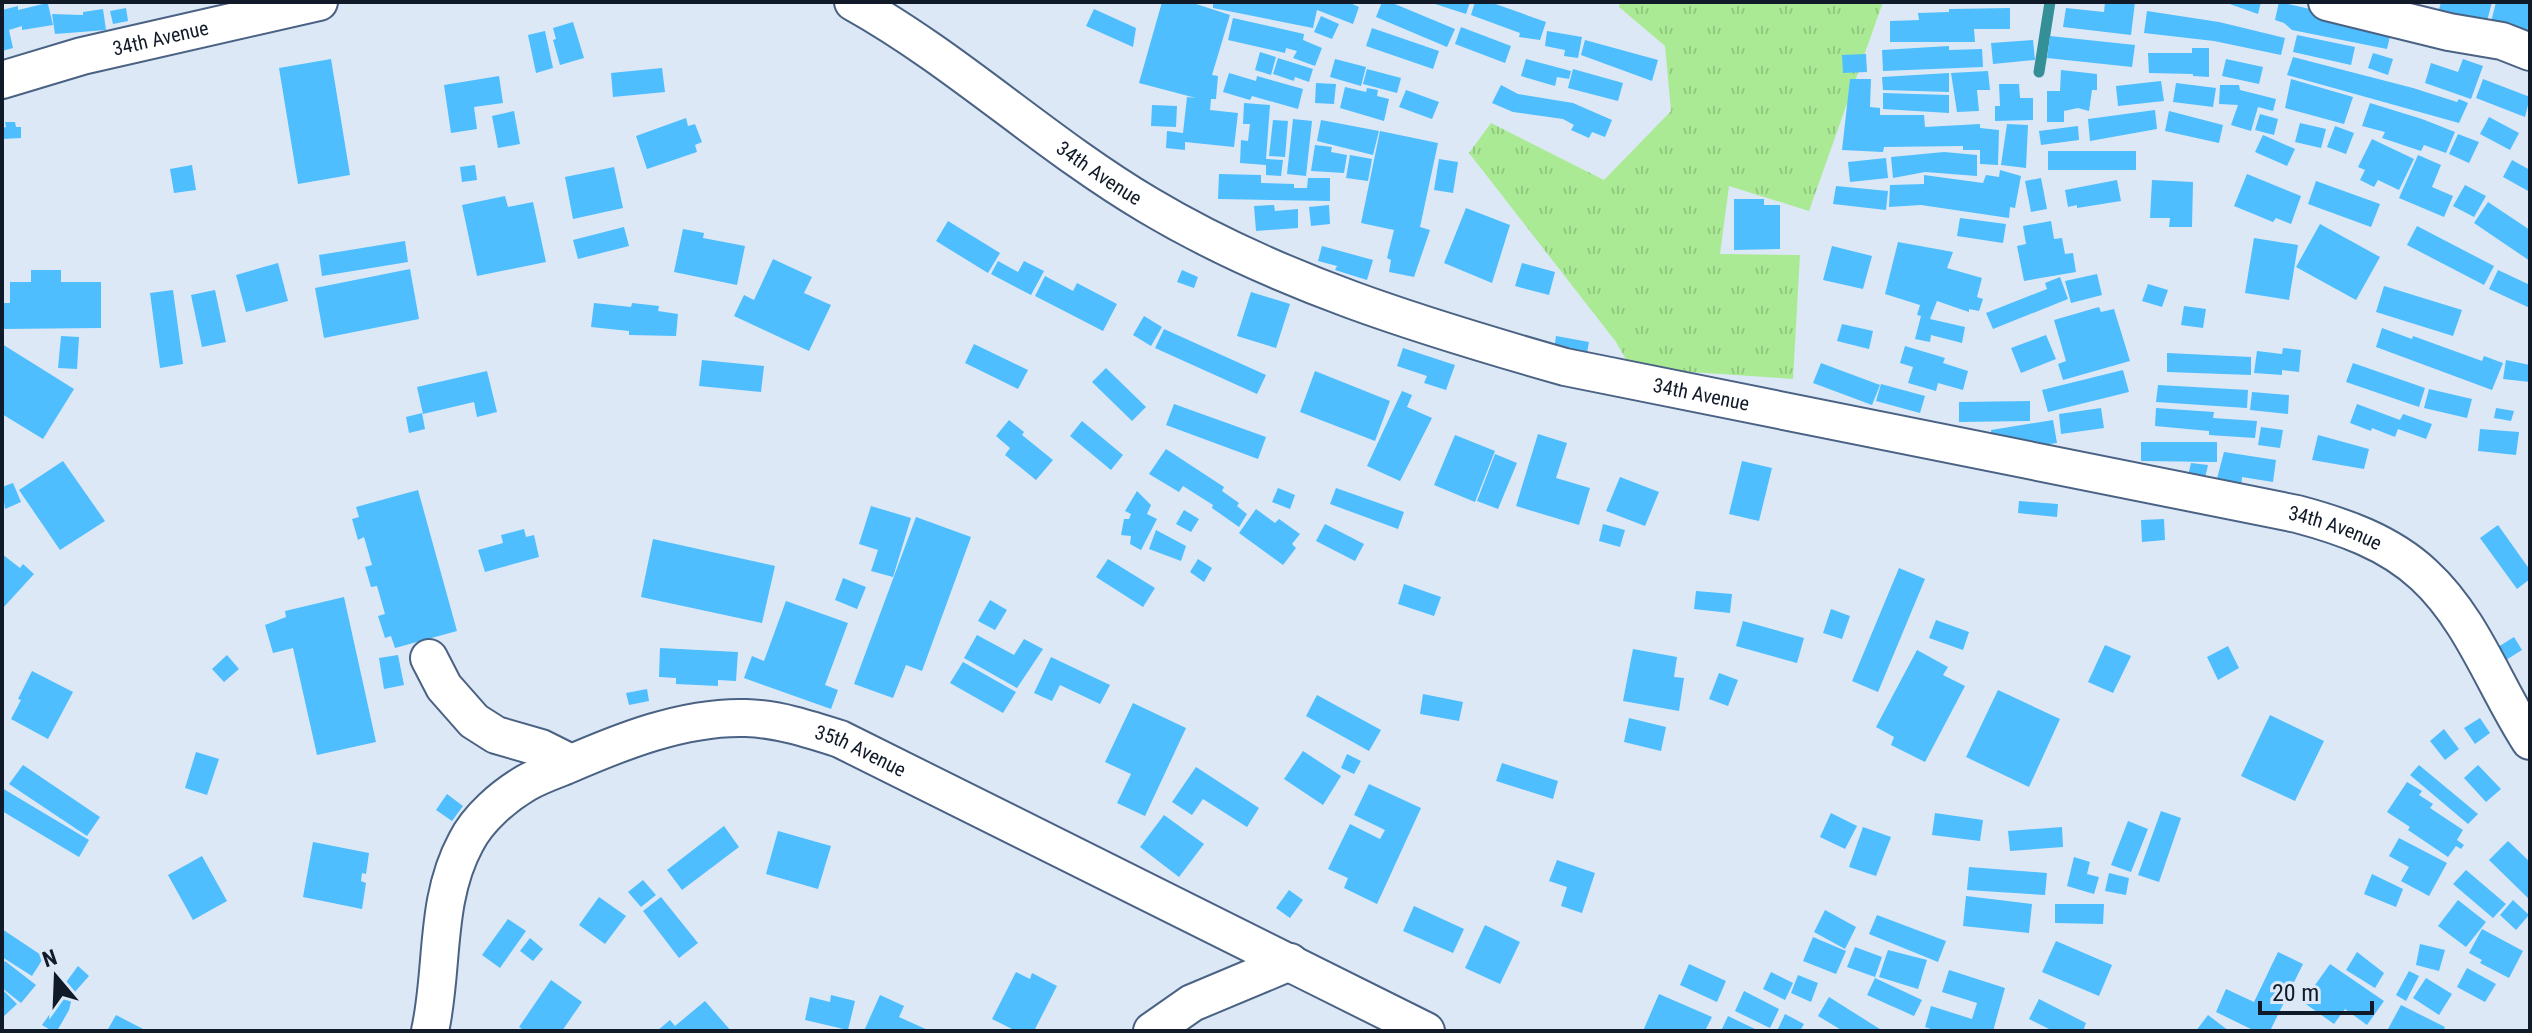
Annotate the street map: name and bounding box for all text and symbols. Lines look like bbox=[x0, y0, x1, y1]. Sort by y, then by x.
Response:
street label: 34th Avenue bbox=[110, 16, 211, 61]
street label: 34th Avenue bbox=[1052, 136, 1146, 210]
street label: 34th Avenue bbox=[1651, 373, 1751, 416]
street label: 34th Avenue bbox=[2286, 501, 2386, 555]
street label: 35th Avenue bbox=[812, 720, 910, 782]
north arrow bbox=[16, 937, 96, 1017]
text: N bbox=[39, 945, 60, 973]
scale bar bbox=[2260, 965, 2372, 1015]
text: 20 m bbox=[2272, 979, 2319, 1007]

